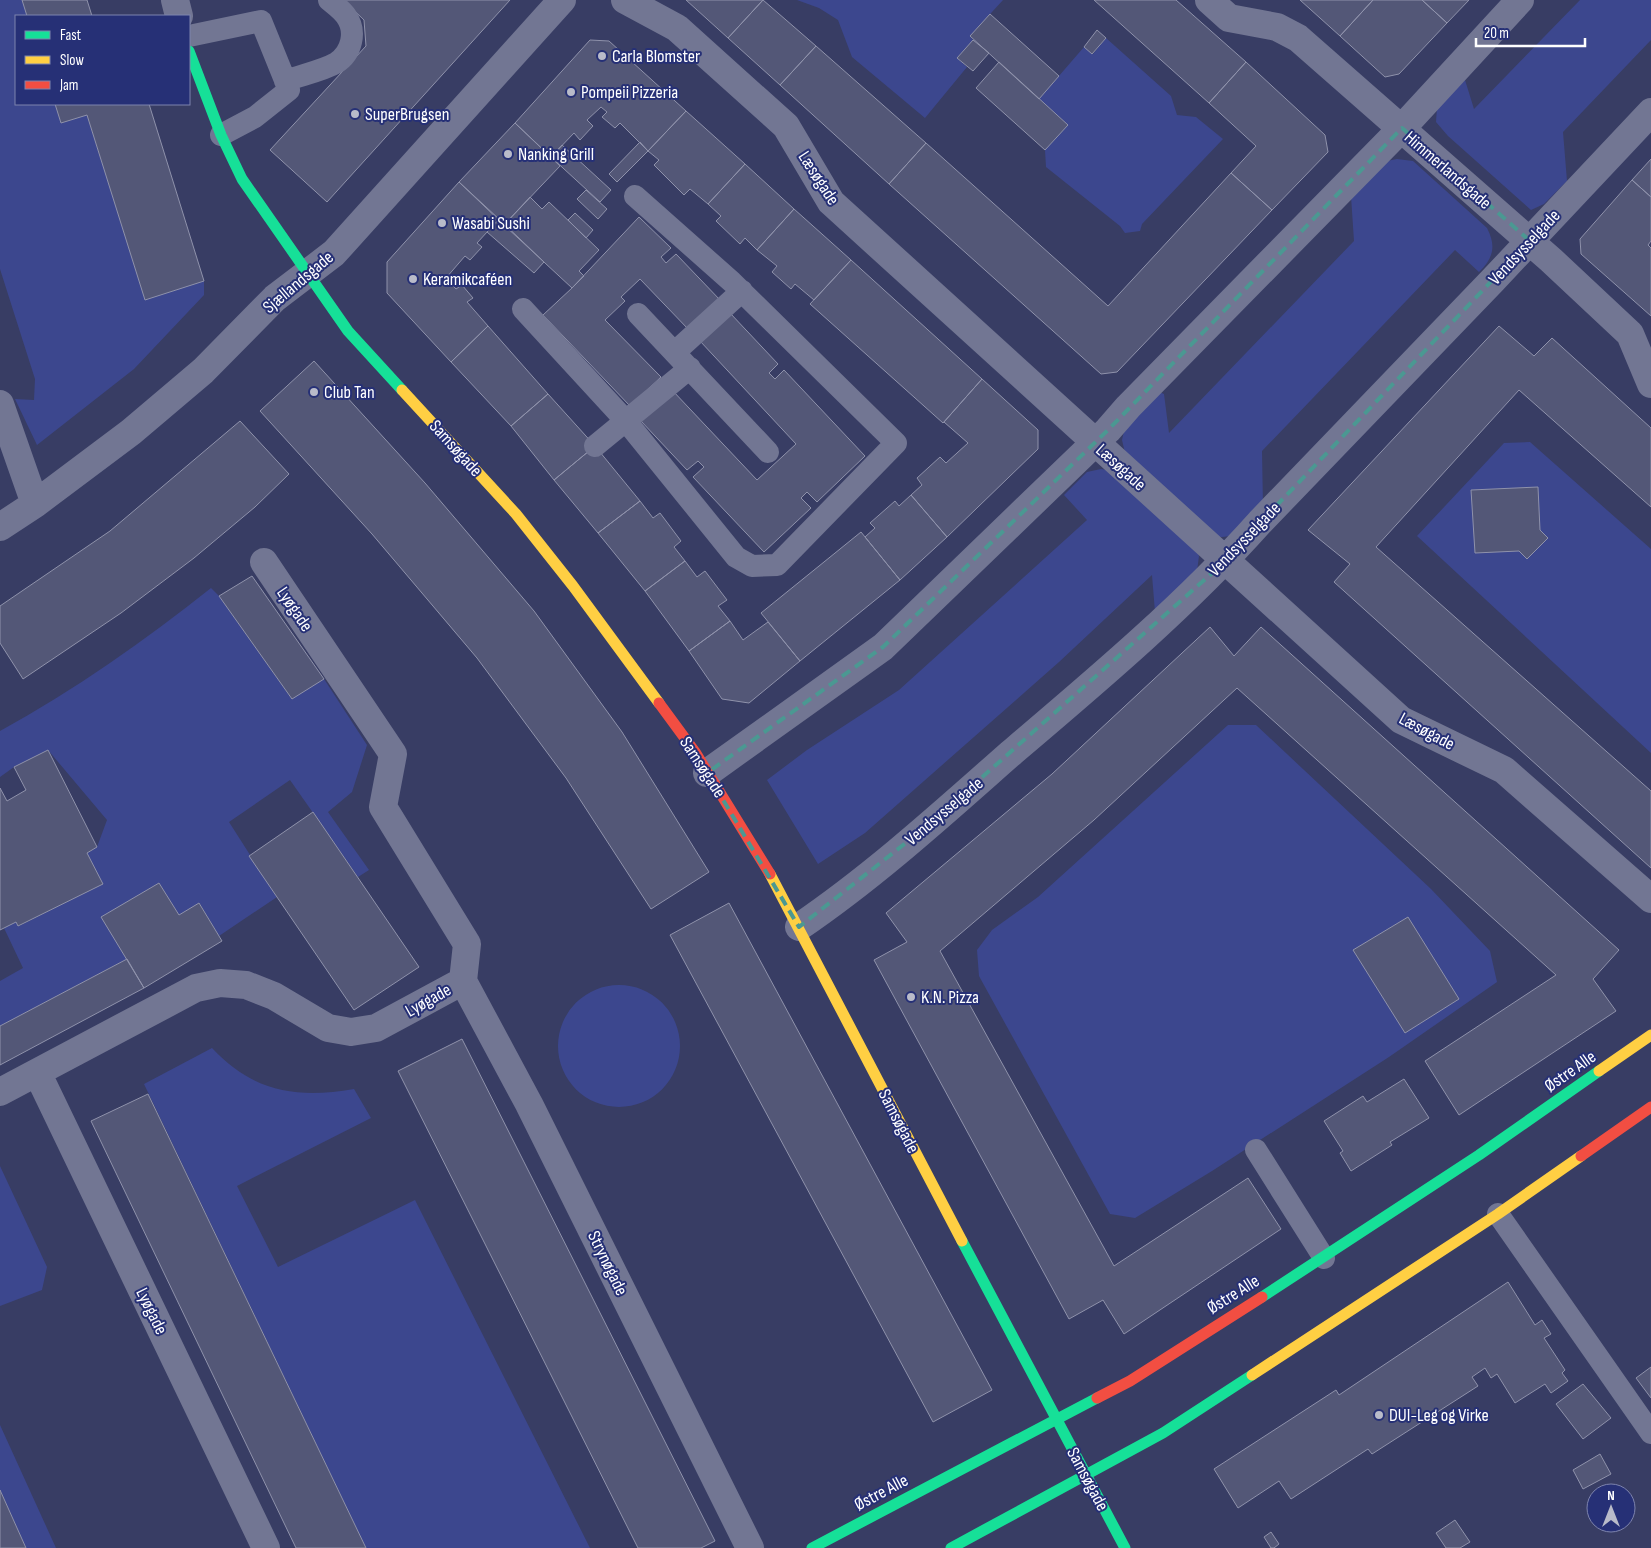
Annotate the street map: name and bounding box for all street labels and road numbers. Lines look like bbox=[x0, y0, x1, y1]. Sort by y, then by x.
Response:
street label: Himmerlandsgade bbox=[1400, 127, 1495, 214]
street label: Læsøgade bbox=[793, 147, 844, 209]
street label: Vendsysselgade bbox=[1484, 205, 1565, 289]
street label: Sjællandsgade bbox=[259, 247, 338, 318]
street label: Samsøgade bbox=[425, 416, 486, 481]
street label: Læsøgade bbox=[1091, 440, 1150, 495]
street label: Vendsysselgade bbox=[1204, 498, 1285, 581]
street label: Lyøgade bbox=[272, 583, 317, 636]
street label: Læsøgade bbox=[1395, 708, 1458, 755]
street label: Samsøgade bbox=[675, 733, 730, 802]
street label: Vendsysselgade bbox=[901, 773, 988, 850]
street label: Lyøgade bbox=[402, 979, 455, 1022]
street label: Østre Alle bbox=[1541, 1046, 1600, 1097]
street label: Samsøgade bbox=[874, 1086, 924, 1157]
street label: Strynøgade bbox=[583, 1228, 632, 1299]
street label: Østre Alle bbox=[1203, 1270, 1263, 1319]
street label: Lyøgade bbox=[131, 1285, 172, 1338]
street label: Samsøgade bbox=[1062, 1444, 1113, 1514]
street label: Østre Alle bbox=[851, 1470, 912, 1515]

